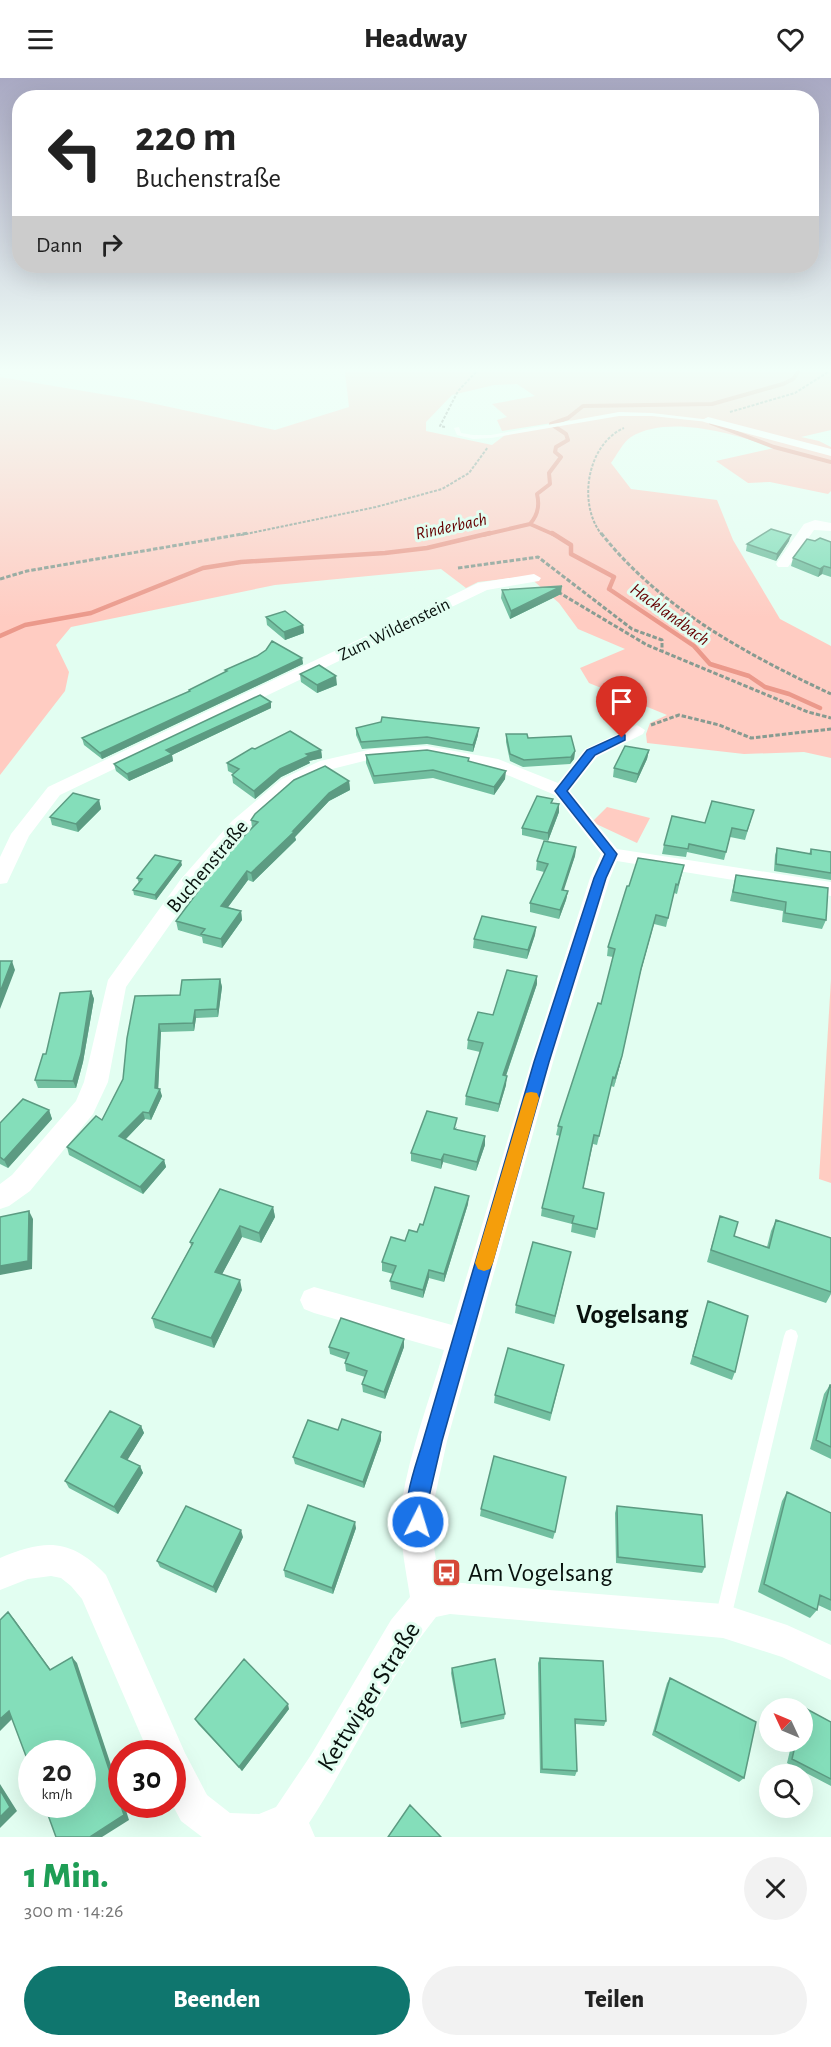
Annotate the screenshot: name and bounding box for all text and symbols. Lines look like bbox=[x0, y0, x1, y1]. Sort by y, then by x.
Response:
icon: menu bbox=[24, 23, 57, 56]
icon: heart bbox=[774, 23, 807, 56]
text: Headway bbox=[364, 25, 467, 52]
icon: left bbox=[36, 114, 114, 192]
text: 220 m bbox=[135, 116, 237, 158]
text: Buchenstraße bbox=[135, 165, 281, 192]
icon: right bbox=[95, 228, 128, 261]
text: Dann bbox=[36, 234, 83, 256]
water label: Rinderbach bbox=[414, 511, 489, 543]
water label: Hacklandbach bbox=[627, 580, 712, 649]
street label: Zum Wildenstein bbox=[336, 595, 453, 665]
pin bbox=[596, 676, 647, 738]
icon: arrive bbox=[605, 685, 638, 718]
street label: Buchenstraße bbox=[163, 816, 252, 917]
district label: Vogelsang bbox=[576, 1301, 689, 1328]
position arrow bbox=[386, 1490, 450, 1554]
bus stop icon: Am Vogelsang bbox=[431, 1556, 463, 1588]
place label: Am Vogelsang bbox=[468, 1560, 613, 1586]
street label: Kettwiger Straße bbox=[313, 1617, 425, 1776]
north arrow bbox=[759, 1698, 813, 1752]
map controls bbox=[759, 1698, 813, 1818]
speed limit sign: 30 bbox=[108, 1740, 186, 1818]
text: 20 bbox=[42, 1757, 72, 1787]
button: search bbox=[759, 1764, 813, 1818]
text: km/h bbox=[42, 1787, 72, 1802]
button: close bbox=[744, 1857, 807, 1920]
text: 1 Min. bbox=[24, 1858, 109, 1894]
text: 300 m · 14:26 bbox=[24, 1901, 123, 1921]
button: Beenden bbox=[24, 1966, 410, 2035]
button: Teilen bbox=[422, 1966, 807, 2035]

